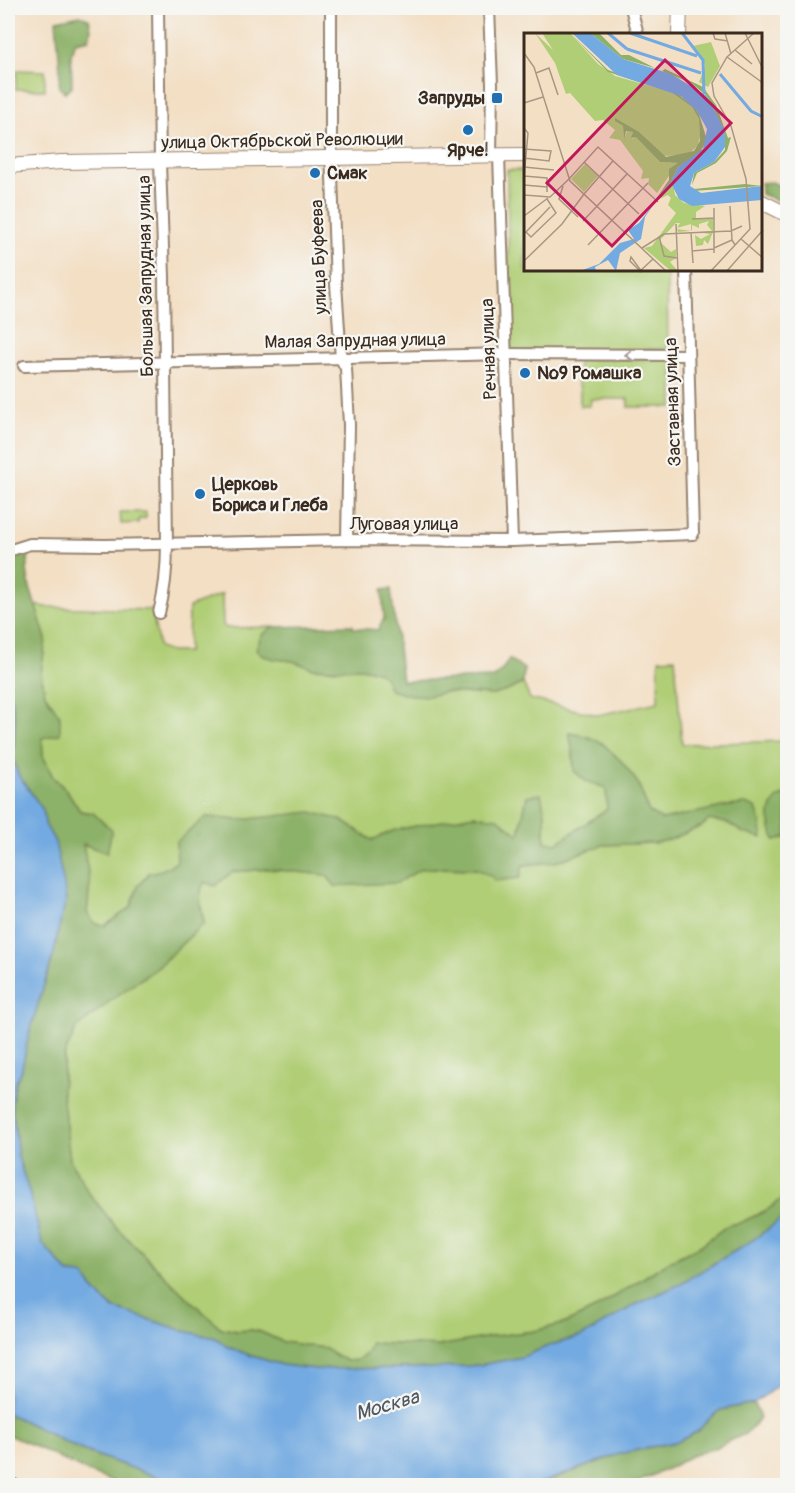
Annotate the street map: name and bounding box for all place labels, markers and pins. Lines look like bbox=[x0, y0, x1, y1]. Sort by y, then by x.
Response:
place label: Запруды bbox=[418, 87, 485, 110]
marker: Запруды bbox=[490, 91, 504, 105]
marker: Ярче! bbox=[461, 123, 475, 137]
place label: Ярче! bbox=[447, 139, 489, 162]
place label: Смак bbox=[327, 162, 368, 185]
marker: Смак bbox=[308, 166, 322, 180]
place label: №9 Ромашка bbox=[537, 362, 642, 385]
marker: №9 Ромашка bbox=[518, 366, 532, 380]
place label: Церковь Бориса и Глеба bbox=[212, 473, 329, 517]
marker: Церковь Бориса и Глеба bbox=[193, 487, 207, 501]

